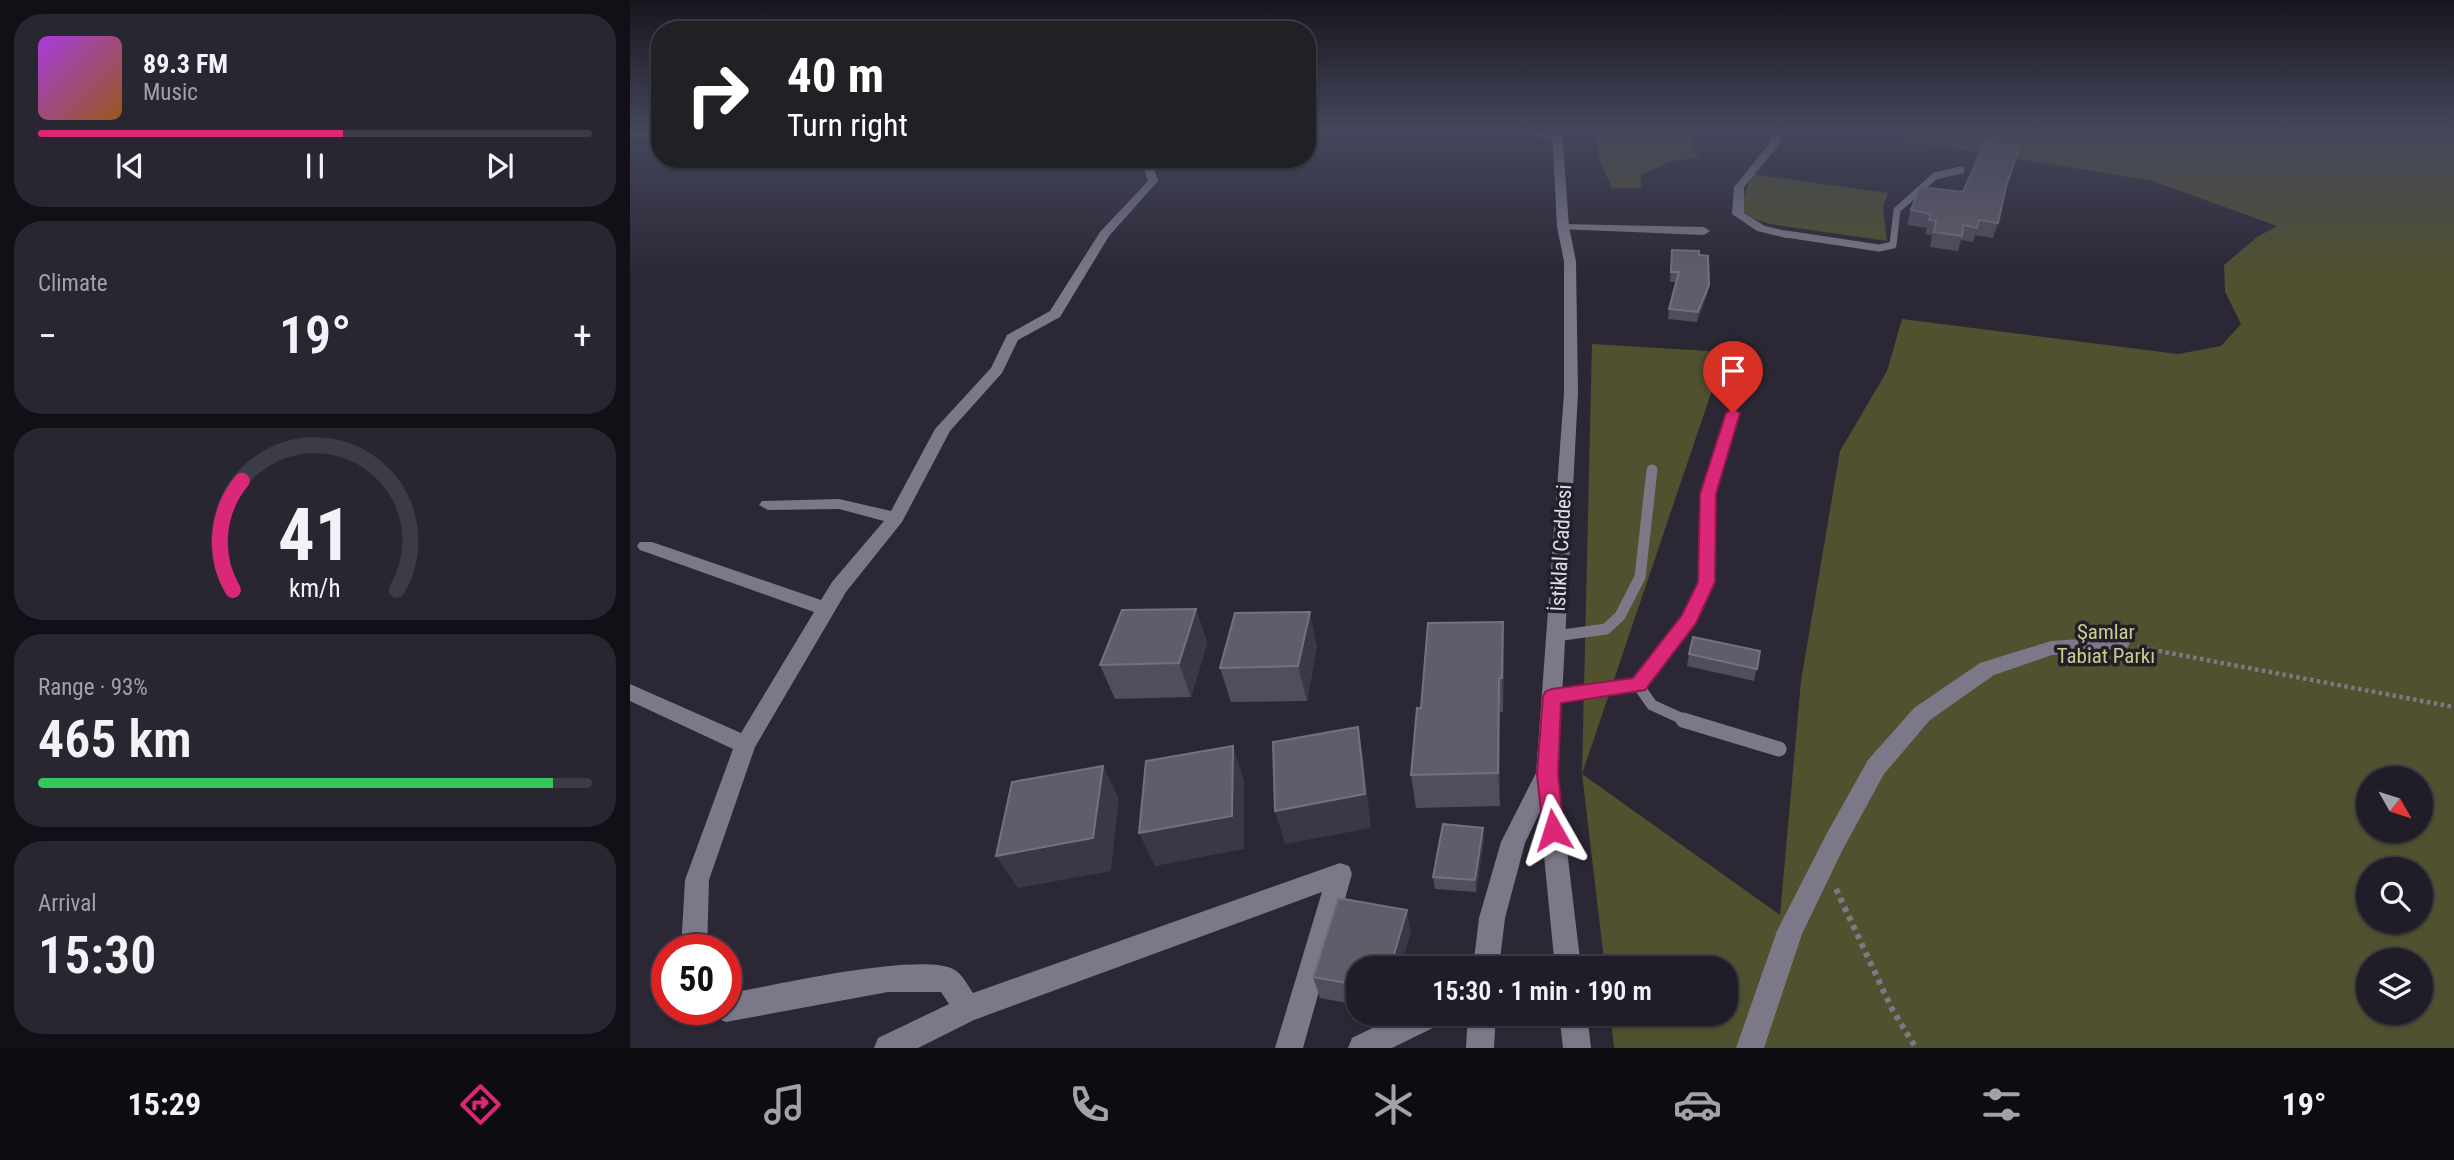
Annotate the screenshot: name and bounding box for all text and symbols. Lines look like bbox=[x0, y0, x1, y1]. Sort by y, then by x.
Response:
text: 40 m bbox=[787, 47, 884, 104]
text: 89.3 FM bbox=[143, 49, 228, 79]
icon: right bbox=[672, 49, 763, 140]
text: Music bbox=[143, 79, 198, 106]
text: Turn right bbox=[787, 106, 908, 144]
icon: previous bbox=[111, 147, 149, 185]
icon: pause bbox=[296, 147, 334, 185]
icon: next bbox=[481, 147, 519, 185]
text: Climate bbox=[38, 270, 108, 297]
text: 19° bbox=[279, 305, 351, 366]
text: − bbox=[38, 314, 57, 358]
text: + bbox=[573, 314, 592, 358]
pin bbox=[1703, 341, 1763, 413]
icon: arrive bbox=[1714, 352, 1752, 390]
street label: İstiklal Caddesi bbox=[1546, 484, 1576, 612]
text: 41 bbox=[278, 492, 352, 578]
text: km/h bbox=[289, 574, 341, 603]
park label: Şamlar Tabiat Parkı bbox=[2057, 620, 2155, 668]
text: Range · 93% bbox=[38, 674, 148, 701]
text: 465 km bbox=[38, 709, 192, 770]
north arrow bbox=[2356, 766, 2432, 844]
map controls bbox=[2356, 766, 2433, 1025]
position arrow bbox=[1516, 793, 1590, 867]
button: search bbox=[2356, 857, 2433, 934]
text: Arrival bbox=[38, 890, 97, 917]
text: 15:30 bbox=[38, 925, 156, 986]
speed limit sign: 50 bbox=[651, 934, 742, 1025]
button: layers bbox=[2356, 948, 2433, 1025]
text: 15:30 · 1 min · 190 m bbox=[1432, 976, 1652, 1006]
icon: directions bbox=[456, 1080, 505, 1129]
icon: music bbox=[760, 1080, 809, 1129]
icon: phone bbox=[1065, 1080, 1114, 1129]
icon: climate bbox=[1369, 1080, 1418, 1129]
icon: car bbox=[1673, 1080, 1722, 1129]
icon: filters bbox=[1977, 1080, 2026, 1129]
text: 15:29 bbox=[128, 1085, 201, 1123]
text: 19° bbox=[2282, 1085, 2326, 1123]

